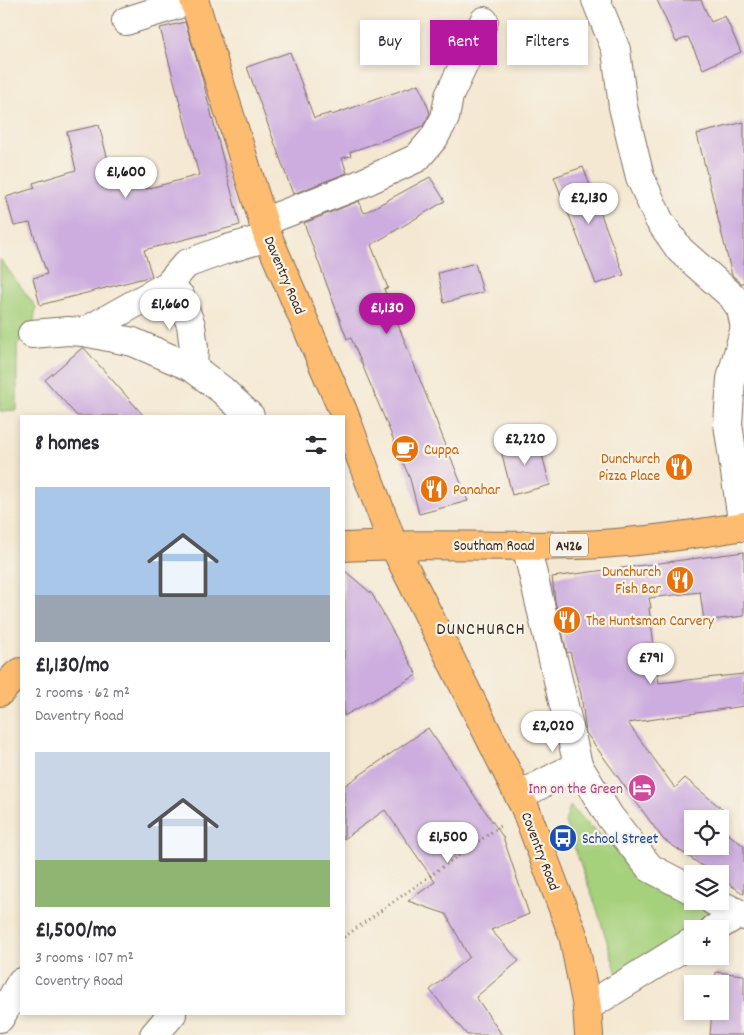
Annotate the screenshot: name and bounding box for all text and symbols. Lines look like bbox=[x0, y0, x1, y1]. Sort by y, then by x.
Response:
chip: Buy bbox=[360, 20, 420, 65]
chip: Rent bbox=[430, 20, 497, 65]
chip: Filters bbox=[507, 20, 588, 65]
pin: £1,600 bbox=[85, 156, 167, 199]
text: £1,600 bbox=[106, 161, 146, 184]
pin: £2,130 bbox=[548, 182, 630, 225]
text: £2,130 bbox=[570, 187, 608, 210]
street label: Daventry Road bbox=[257, 233, 310, 318]
pin: £1,660 bbox=[129, 288, 211, 331]
pin: £1,130 bbox=[346, 292, 428, 335]
text: £1,660 bbox=[151, 293, 189, 316]
text: £1,130 bbox=[370, 297, 404, 320]
pin: £2,220 bbox=[484, 424, 566, 466]
text: £2,220 bbox=[505, 428, 545, 451]
text: 8 homes bbox=[35, 430, 100, 460]
icon: filters bbox=[302, 431, 330, 459]
cafe icon: Cuppa bbox=[390, 434, 420, 464]
place label: Cuppa bbox=[424, 440, 460, 462]
place label: Dunchurch Pizza Place bbox=[599, 449, 660, 488]
restaurant icon: Dunchurch Pizza Place bbox=[664, 452, 694, 482]
restaurant icon: Panahar bbox=[419, 474, 449, 504]
place label: Panahar bbox=[453, 480, 501, 502]
icon: home bbox=[138, 520, 228, 610]
road number: A426 bbox=[550, 534, 588, 556]
street label: Southam Road bbox=[454, 536, 535, 558]
place label: Dunchurch Fish Bar bbox=[602, 562, 661, 601]
restaurant icon: Dunchurch Fish Bar bbox=[665, 565, 695, 595]
restaurant icon: The Huntsman Carvery bbox=[552, 605, 582, 635]
place label: The Huntsman Carvery bbox=[586, 611, 715, 633]
district label: DUNCHURCH bbox=[436, 618, 526, 643]
pin: £791 bbox=[621, 642, 681, 685]
text: £791 bbox=[639, 647, 663, 670]
text: £1,130/mo bbox=[35, 652, 109, 682]
text: 2 rooms · 62 m² bbox=[35, 682, 130, 705]
text: Daventry Road bbox=[35, 705, 124, 728]
pin: £2,020 bbox=[512, 710, 594, 753]
text: £2,020 bbox=[532, 715, 574, 738]
hotel icon: Inn on the Green bbox=[627, 773, 657, 803]
place label: Inn on the Green bbox=[528, 779, 623, 801]
icon: home bbox=[138, 785, 228, 875]
street label: Coventry Road bbox=[514, 809, 564, 894]
map controls bbox=[684, 810, 729, 1020]
button: locate bbox=[684, 810, 729, 855]
pin: £1,500 bbox=[407, 822, 489, 864]
bus stop icon: School Street bbox=[548, 823, 578, 853]
text: £1,500 bbox=[428, 826, 468, 849]
place label: School Street bbox=[582, 829, 659, 851]
button: layers bbox=[684, 865, 729, 910]
text: £1,500/mo bbox=[35, 917, 116, 947]
button: + bbox=[684, 920, 729, 965]
text: 3 rooms · 107 m² bbox=[35, 947, 134, 970]
text: Coventry Road bbox=[35, 970, 123, 993]
button: − bbox=[684, 975, 729, 1020]

